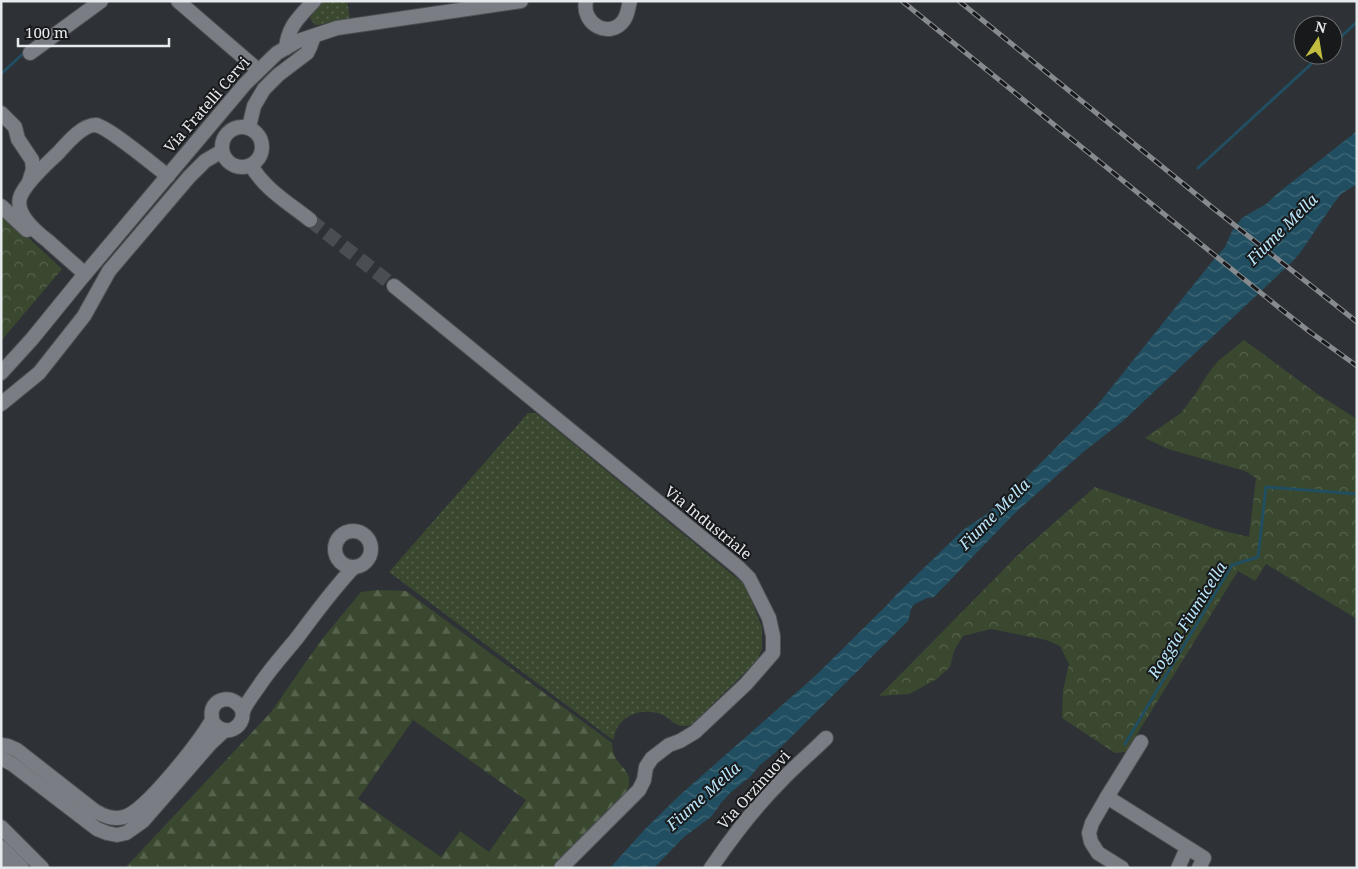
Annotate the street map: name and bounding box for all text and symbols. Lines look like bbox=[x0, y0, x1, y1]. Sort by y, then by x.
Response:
scale bar bbox=[18, 15, 169, 47]
north arrow bbox=[1293, 15, 1343, 65]
text: N bbox=[1313, 16, 1328, 37]
text: 100 m bbox=[25, 22, 68, 42]
street label: Via Fratelli Cervi bbox=[159, 52, 253, 156]
water label: Fiume Mella bbox=[1241, 188, 1323, 270]
water label: Fiume Mella bbox=[953, 473, 1035, 555]
street label: Via Industriale bbox=[661, 481, 756, 563]
water label: Roggia Fiumicella bbox=[1142, 557, 1232, 683]
street label: Via Orzinuovi bbox=[713, 746, 794, 833]
water label: Fiume Mella bbox=[661, 757, 745, 836]

